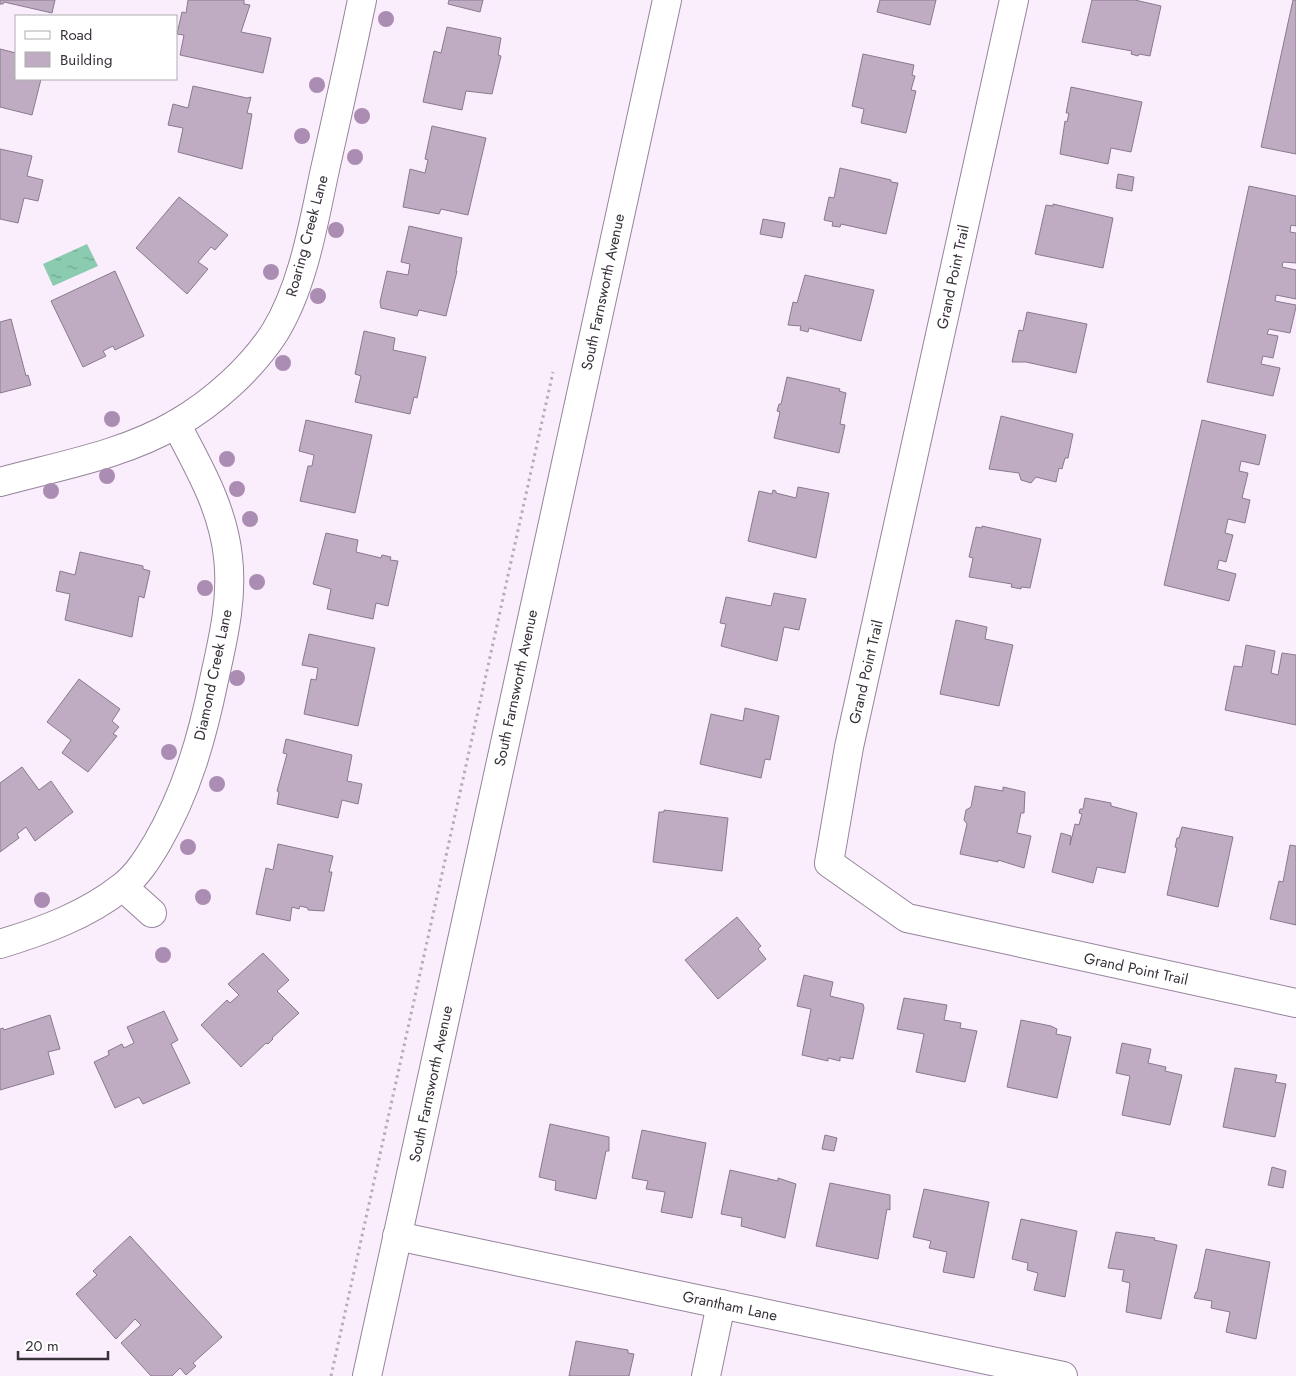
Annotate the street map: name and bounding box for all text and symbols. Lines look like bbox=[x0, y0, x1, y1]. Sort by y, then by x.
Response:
legend bbox=[15, 15, 178, 80]
text: Road bbox=[60, 24, 92, 46]
text: Building bbox=[60, 49, 112, 71]
street label: Roaring Creek Lane bbox=[280, 172, 334, 299]
street label: South Farnsworth Avenue bbox=[576, 211, 630, 372]
street label: Grand Point Trail bbox=[931, 223, 975, 331]
street label: Diamond Creek Lane bbox=[188, 607, 238, 743]
street label: South Farnsworth Avenue bbox=[489, 607, 543, 768]
street label: Grand Point Trail bbox=[843, 618, 889, 726]
street label: Grand Point Trail bbox=[1082, 947, 1190, 991]
street label: South Farnsworth Avenue bbox=[404, 1003, 458, 1164]
street label: Grantham Lane bbox=[681, 1285, 780, 1327]
scale bar bbox=[18, 1328, 108, 1360]
text: 20 m bbox=[25, 1335, 59, 1357]

